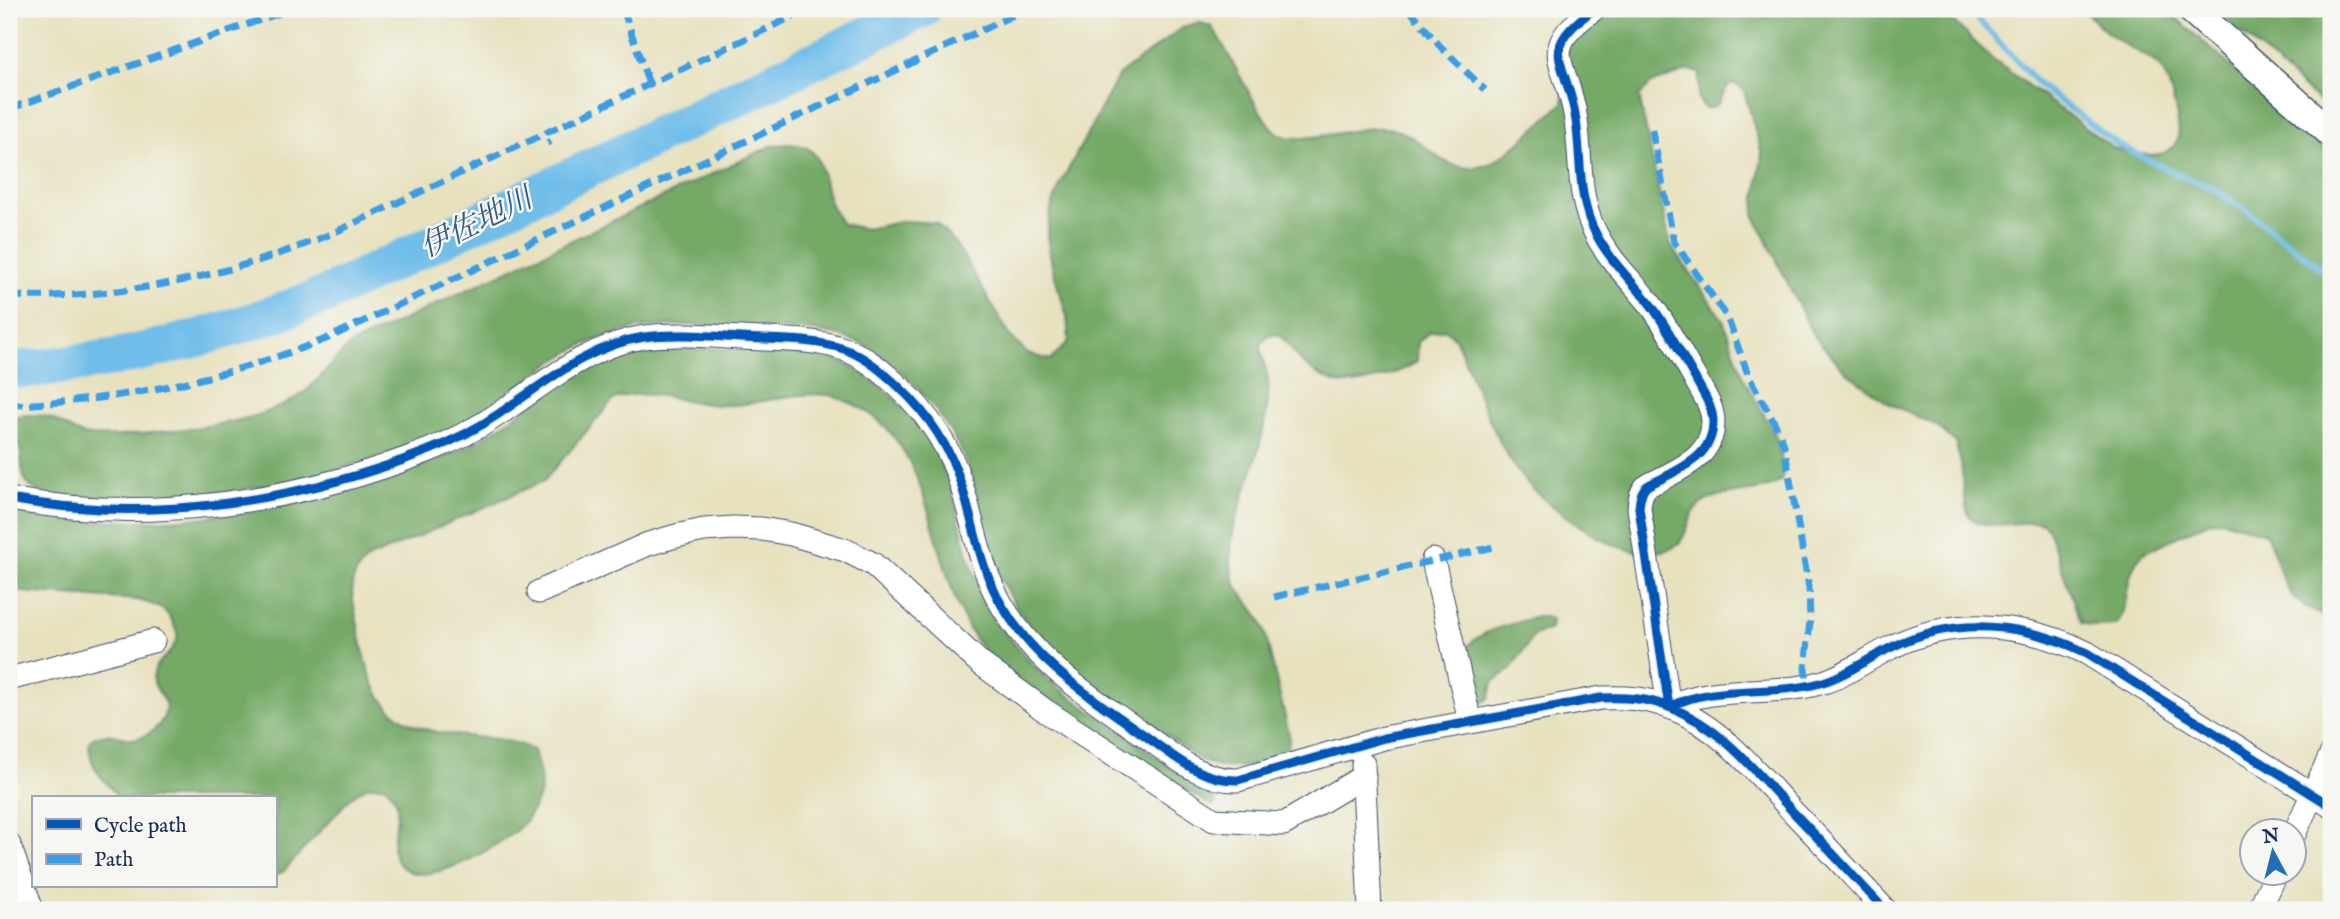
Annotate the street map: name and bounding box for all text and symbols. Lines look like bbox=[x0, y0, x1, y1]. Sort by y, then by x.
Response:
water label: 伊佐地川 bbox=[415, 179, 542, 267]
legend bbox=[32, 796, 276, 888]
text: Cycle path bbox=[94, 813, 187, 840]
north arrow bbox=[2238, 818, 2308, 888]
text: N bbox=[2261, 824, 2281, 850]
text: Path bbox=[94, 847, 133, 874]

